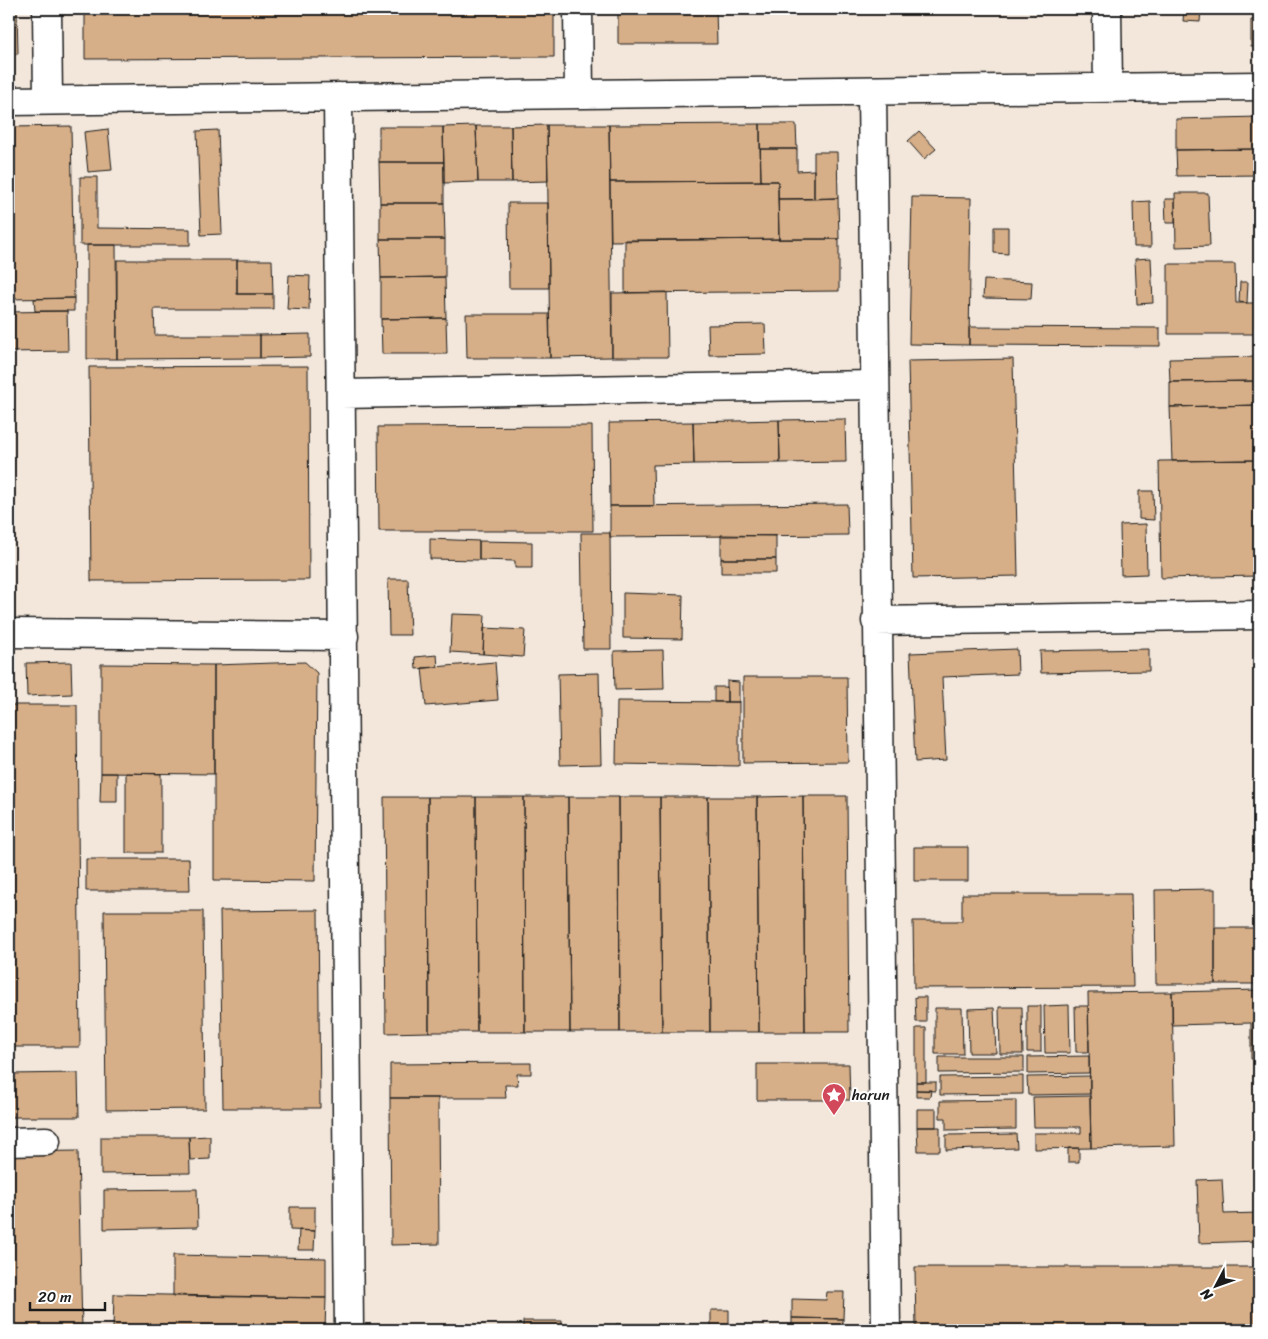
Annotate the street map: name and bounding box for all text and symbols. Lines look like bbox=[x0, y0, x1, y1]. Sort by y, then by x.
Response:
place icon: harun bbox=[821, 1082, 847, 1116]
place label: harun bbox=[851, 1082, 890, 1108]
north arrow bbox=[1190, 1262, 1240, 1312]
scale bar bbox=[30, 1279, 105, 1311]
text: N bbox=[1194, 1282, 1220, 1307]
text: 20 m bbox=[38, 1284, 72, 1310]

